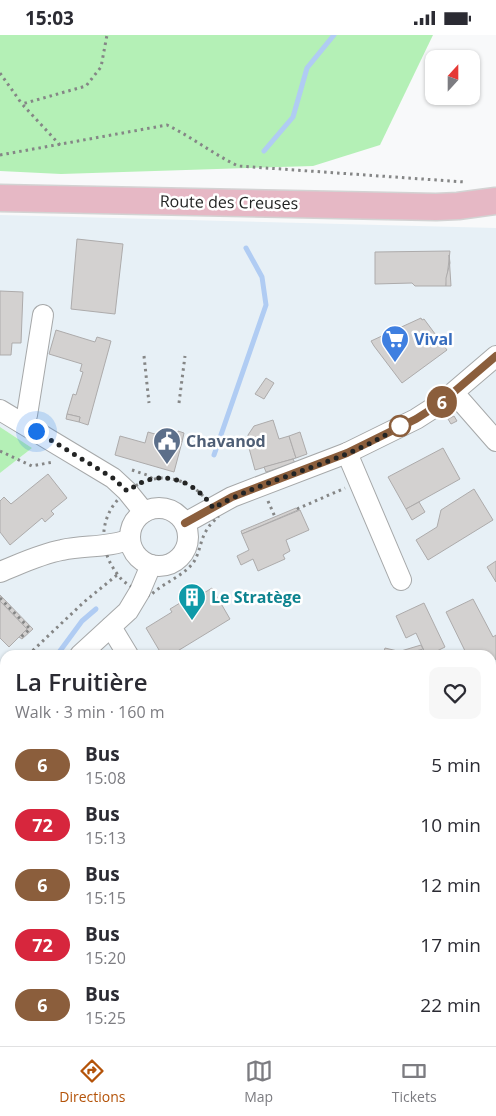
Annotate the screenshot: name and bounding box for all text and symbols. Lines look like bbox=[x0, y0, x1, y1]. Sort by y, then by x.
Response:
text: 15:03 bbox=[25, 5, 74, 31]
north arrow bbox=[425, 50, 480, 105]
map controls bbox=[425, 50, 480, 105]
street label: Route des Creuses bbox=[160, 190, 298, 214]
supermarket icon: Vival bbox=[380, 324, 410, 363]
place label: Vival bbox=[414, 328, 453, 350]
line badge: 6 bbox=[426, 386, 458, 418]
text: 6 bbox=[437, 390, 447, 414]
unlabelled marker bbox=[389, 415, 411, 437]
your location bbox=[24, 419, 49, 444]
public building icon: Chavanod bbox=[152, 426, 182, 465]
place label: Chavanod bbox=[186, 430, 266, 452]
building icon: Le Stratège bbox=[177, 582, 207, 621]
place label: Le Stratège bbox=[211, 586, 301, 608]
text: La Fruitière bbox=[15, 665, 147, 698]
button: heart bbox=[429, 667, 481, 719]
text: Walk · 3 min · 160 m bbox=[15, 701, 165, 723]
text: Bus bbox=[85, 741, 120, 767]
text: 5 min bbox=[431, 752, 481, 778]
text: 6 bbox=[37, 753, 48, 777]
text: 15:08 bbox=[85, 767, 126, 789]
text: Bus bbox=[85, 801, 120, 827]
text: 10 min bbox=[420, 812, 481, 838]
text: 72 bbox=[32, 813, 53, 837]
text: 15:13 bbox=[85, 827, 126, 849]
text: Bus bbox=[85, 861, 120, 887]
text: 12 min bbox=[420, 872, 481, 898]
text: 6 bbox=[37, 873, 48, 897]
text: 15:15 bbox=[85, 887, 126, 909]
text: Bus bbox=[85, 921, 120, 947]
text: 17 min bbox=[420, 932, 481, 958]
text: 72 bbox=[32, 933, 53, 957]
text: 15:20 bbox=[85, 947, 126, 969]
text: Bus bbox=[85, 981, 120, 1007]
text: 22 min bbox=[420, 992, 481, 1018]
text: 6 bbox=[37, 993, 48, 1017]
text: 15:25 bbox=[85, 1007, 126, 1029]
tab: Directions bbox=[59, 1057, 126, 1106]
tab: Map bbox=[244, 1057, 273, 1106]
tab: Tickets bbox=[392, 1057, 437, 1106]

